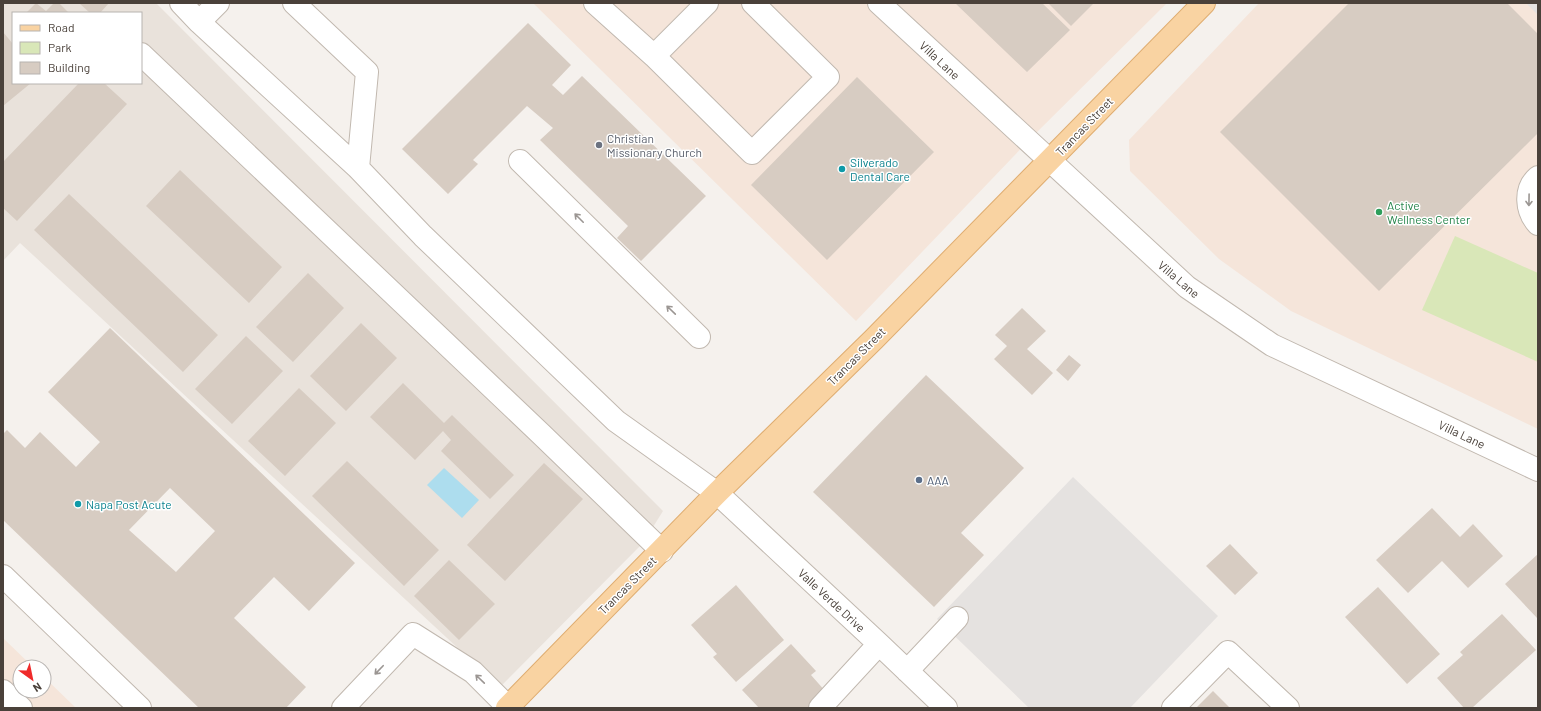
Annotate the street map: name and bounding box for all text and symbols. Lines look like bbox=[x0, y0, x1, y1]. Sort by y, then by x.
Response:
legend bbox=[12, 12, 142, 84]
text: Road bbox=[48, 20, 75, 34]
street label: Villa Lane bbox=[917, 38, 963, 82]
text: Park bbox=[48, 40, 72, 54]
text: Building bbox=[48, 60, 90, 74]
street label: Trancas Street bbox=[1052, 94, 1116, 158]
place label: Christian Missionary Church bbox=[607, 131, 702, 159]
marker: Christian Missionary Church bbox=[594, 140, 604, 150]
place label: Silverado Dental Care bbox=[850, 155, 910, 183]
marker: Silverado Dental Care bbox=[837, 164, 847, 174]
one-way arrow bbox=[1525, 194, 1533, 207]
place label: Active Wellness Center bbox=[1387, 198, 1471, 226]
marker: Active Wellness Center bbox=[1374, 207, 1384, 217]
one-way arrow bbox=[574, 214, 584, 223]
street label: Villa Lane bbox=[1155, 258, 1203, 300]
one-way arrow bbox=[666, 305, 676, 315]
street label: Trancas Street bbox=[824, 324, 888, 388]
street label: Villa Lane bbox=[1436, 417, 1488, 451]
place label: AAA bbox=[927, 473, 949, 487]
marker: AAA bbox=[914, 475, 924, 485]
place label: Napa Post Acute bbox=[86, 497, 172, 511]
marker: Napa Post Acute bbox=[73, 499, 83, 509]
street label: Trancas Street bbox=[595, 553, 659, 617]
street label: Valle Verde Drive bbox=[796, 565, 868, 635]
north arrow bbox=[12, 659, 52, 699]
one-way arrow bbox=[375, 665, 384, 675]
one-way arrow bbox=[475, 674, 485, 684]
text: N bbox=[31, 680, 44, 695]

